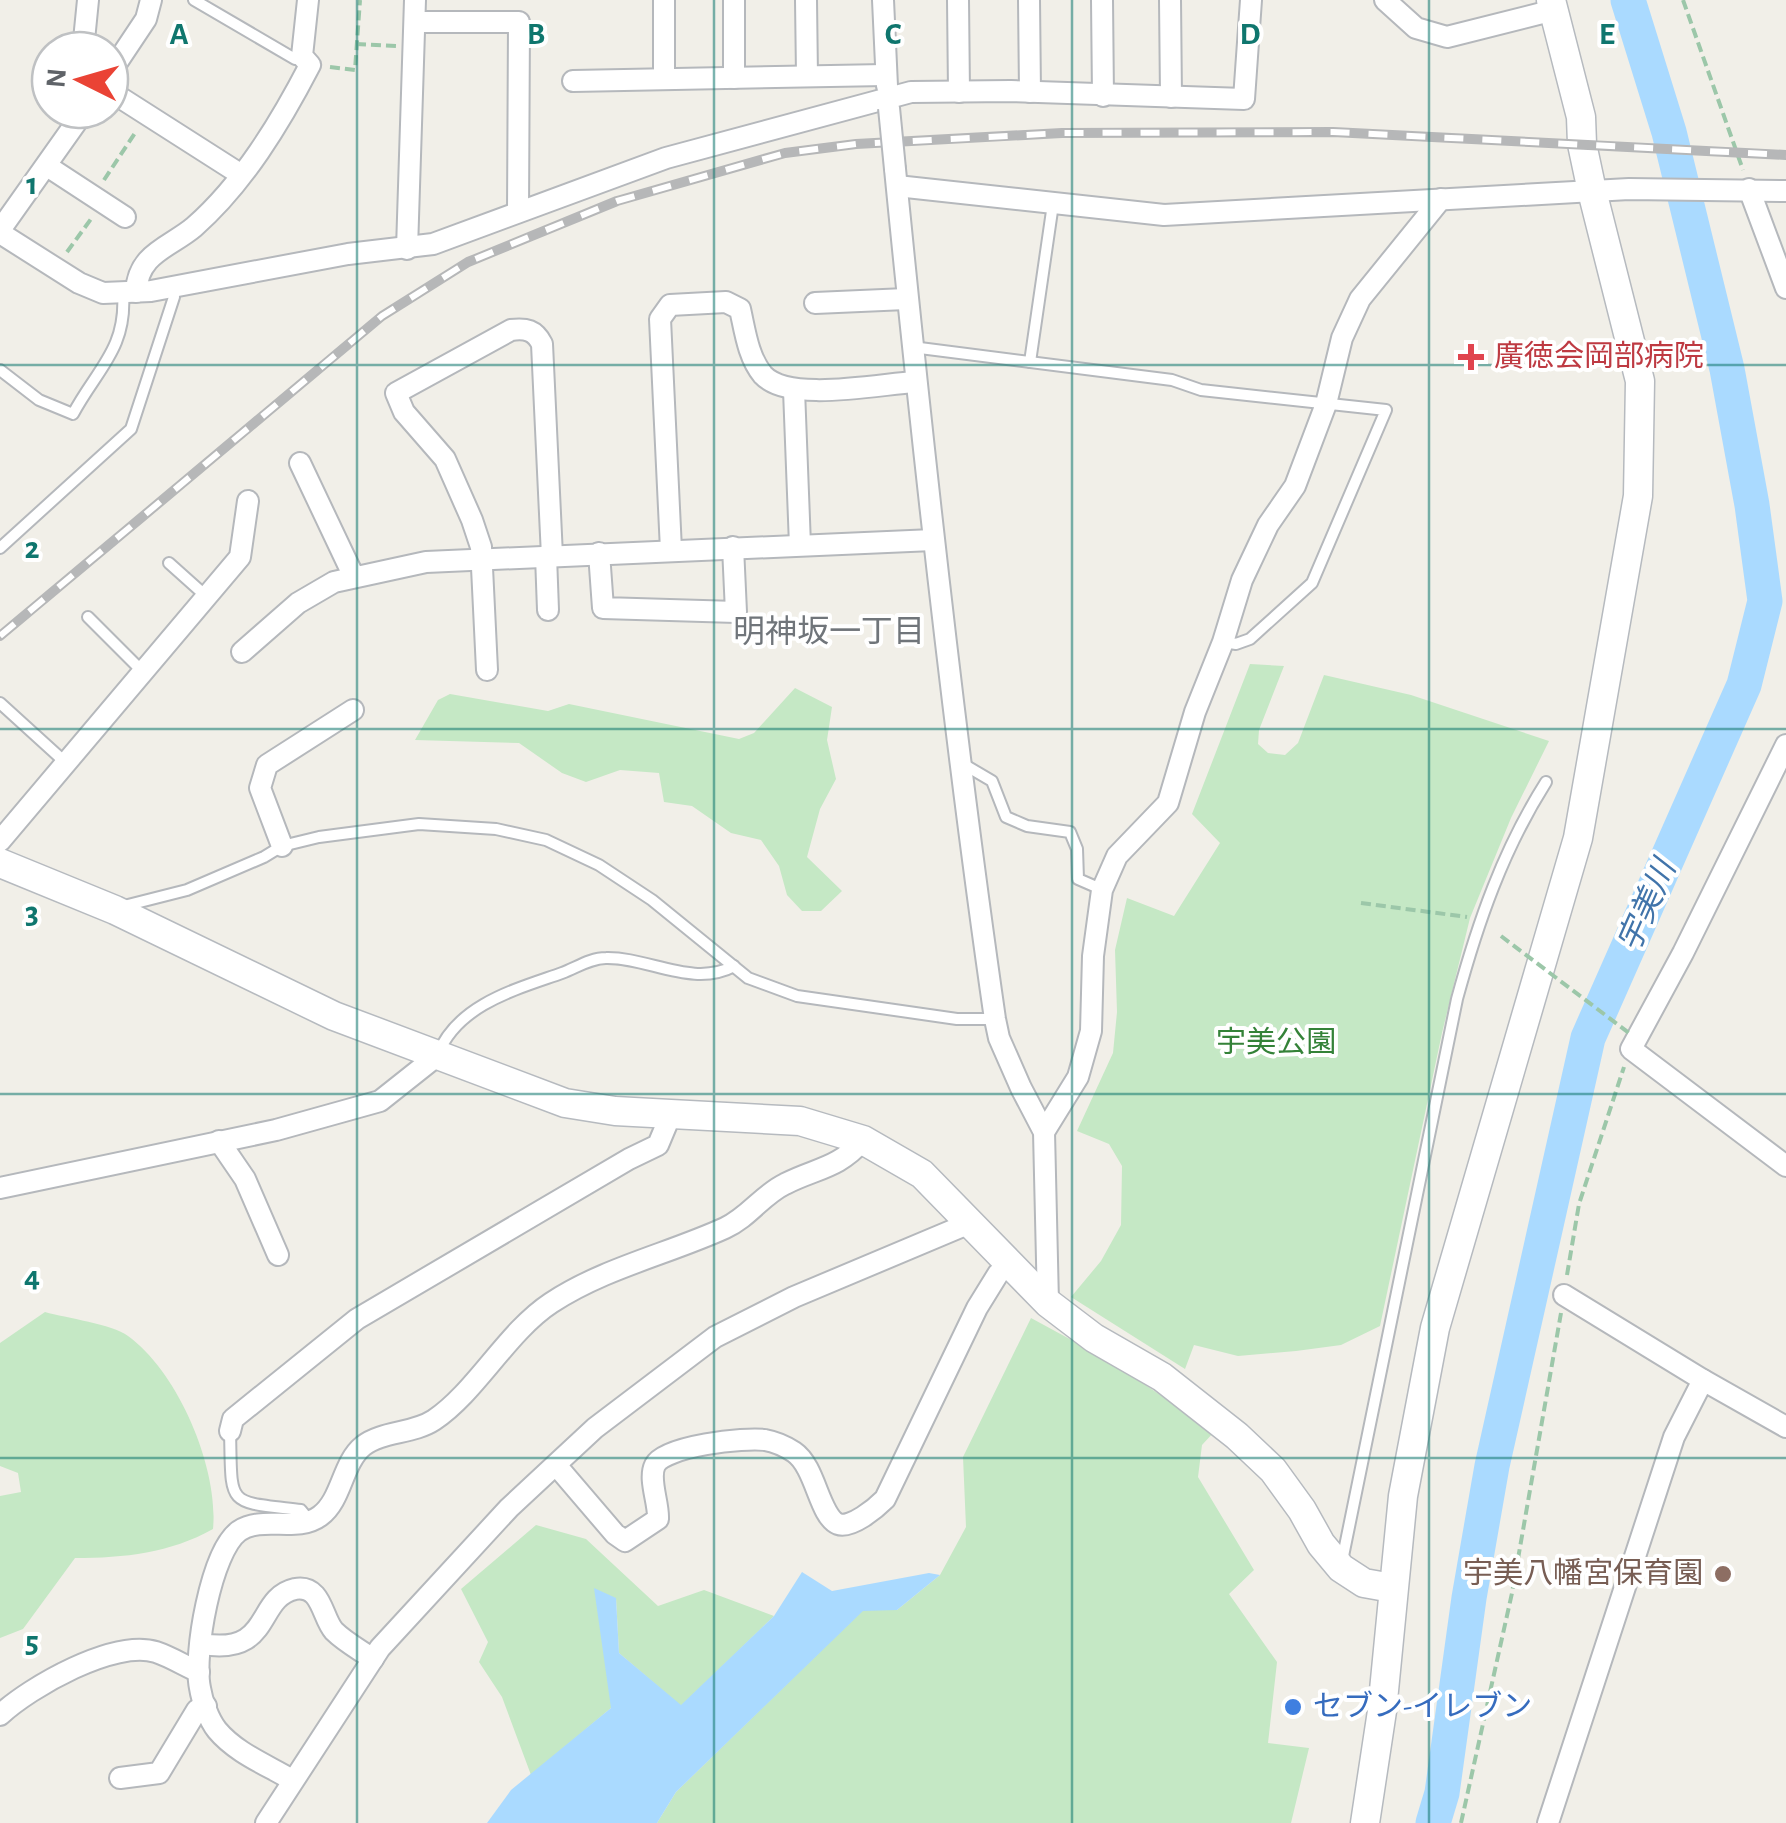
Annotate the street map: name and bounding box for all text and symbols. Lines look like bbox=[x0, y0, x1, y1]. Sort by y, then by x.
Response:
text: A bbox=[169, 18, 189, 50]
text: B bbox=[527, 18, 545, 50]
text: C bbox=[885, 18, 902, 50]
text: D bbox=[1240, 18, 1261, 50]
text: E bbox=[1599, 18, 1615, 50]
north arrow bbox=[30, 30, 130, 130]
text: N bbox=[42, 67, 72, 89]
text: 1 bbox=[26, 168, 38, 200]
place label: 廣徳会岡部病院 bbox=[1494, 340, 1704, 372]
marker: 廣徳会岡部病院 bbox=[1458, 344, 1484, 370]
text: 2 bbox=[24, 532, 40, 564]
district label: 明神坂一丁目 bbox=[733, 615, 925, 648]
water label: 宇美川 bbox=[1612, 853, 1682, 956]
text: 3 bbox=[25, 897, 39, 929]
park label: 宇美公園 bbox=[1216, 1026, 1336, 1058]
text: 4 bbox=[24, 1261, 40, 1293]
place label: 宇美八幡宮保育園 bbox=[1463, 1557, 1703, 1589]
marker: 宇美八幡宮保育園 bbox=[1712, 1563, 1734, 1585]
text: 5 bbox=[25, 1626, 39, 1658]
place label: セブン-イレブン bbox=[1313, 1690, 1532, 1722]
marker: セブン-イレブン bbox=[1282, 1696, 1304, 1718]

